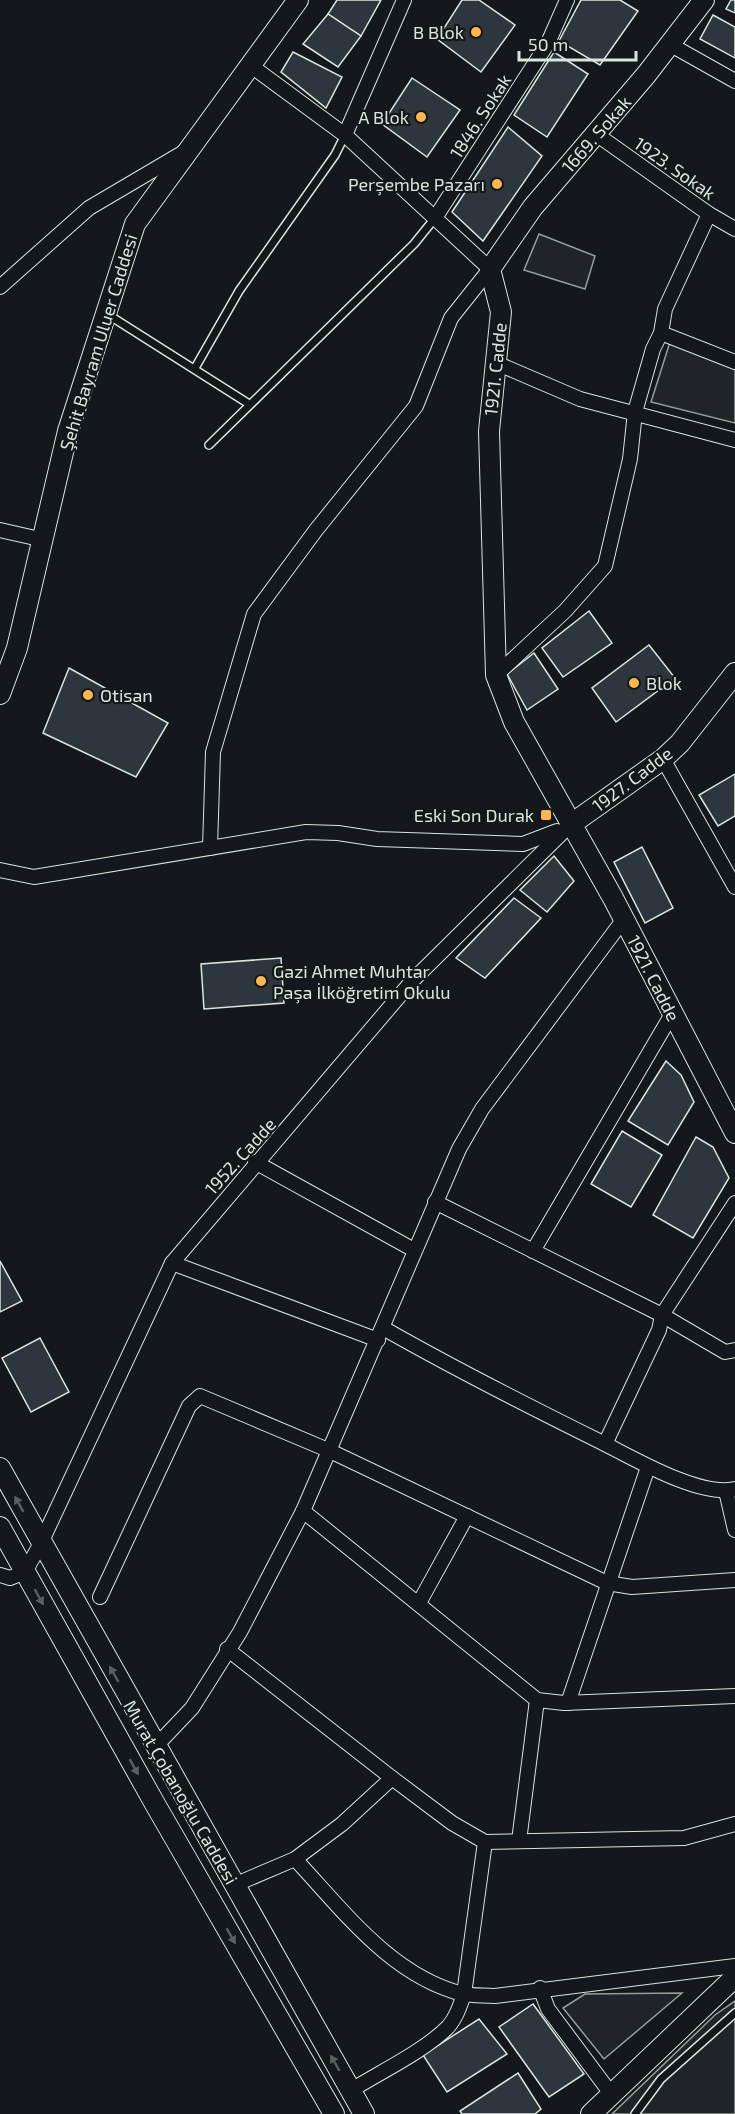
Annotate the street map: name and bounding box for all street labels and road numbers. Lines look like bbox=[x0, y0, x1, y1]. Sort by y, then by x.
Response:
street label: 1846. Sokak bbox=[445, 70, 515, 162]
street label: 1669. Sokak bbox=[557, 91, 635, 177]
street label: 1923. Sokak bbox=[630, 132, 720, 204]
street label: Şehit Bayram Uluer Caddesi bbox=[55, 231, 142, 453]
street label: 1921. Cadde bbox=[479, 321, 511, 417]
street label: 1927. Cadde bbox=[588, 742, 676, 816]
street label: 1921. Cadde bbox=[623, 931, 685, 1025]
street label: 1952. Cadde bbox=[200, 1113, 280, 1199]
street label: Murat Çobanoğlu Caddesi bbox=[118, 1696, 243, 1889]

